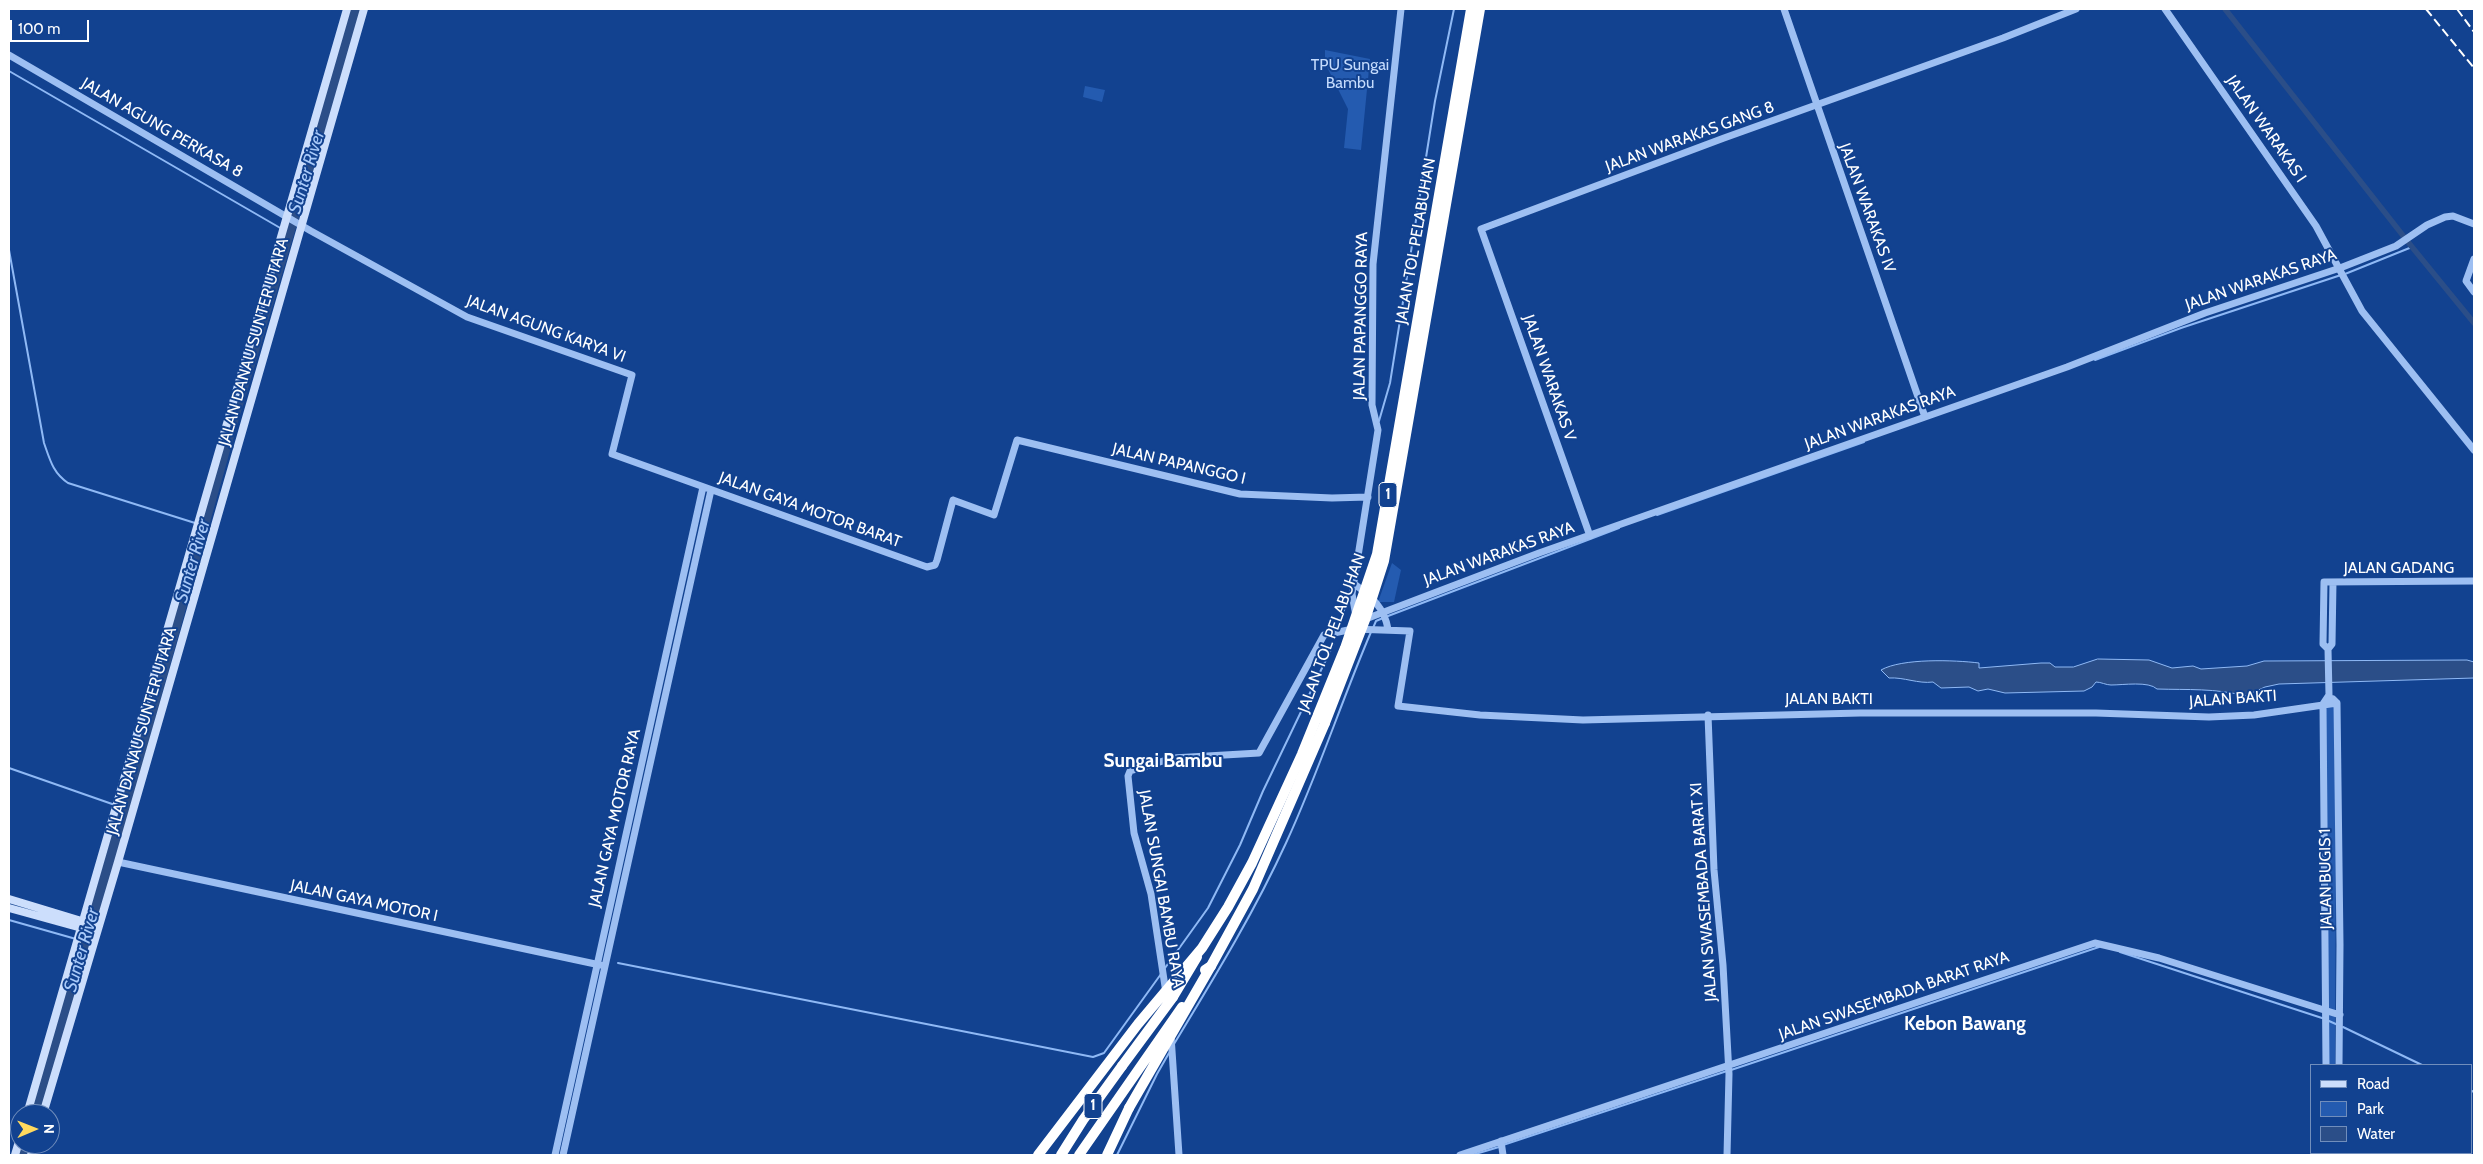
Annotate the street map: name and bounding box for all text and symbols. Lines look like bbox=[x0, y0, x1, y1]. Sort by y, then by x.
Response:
scale bar bbox=[12, 10, 91, 42]
text: 100 m bbox=[18, 20, 60, 38]
park label: TPU Sungai Bambu bbox=[1311, 55, 1389, 93]
street label: JALAN WARAKAS I bbox=[2222, 72, 2310, 186]
street label: JALAN AGUNG PERKASA 8 bbox=[78, 74, 246, 182]
street label: JALAN WARAKAS GANG 8 bbox=[1603, 97, 1777, 177]
water label: Sunter River bbox=[284, 128, 330, 216]
street label: JALAN WARAKAS IV bbox=[1835, 141, 1899, 275]
street label: JALAN TOL PELABUHAN bbox=[1392, 157, 1440, 325]
street label: JALAN PAPANGGO RAYA bbox=[1350, 232, 1372, 400]
street label: JALAN DANAU SUNTER UTARA bbox=[215, 236, 293, 448]
street label: JALAN WARAKAS RAYA bbox=[2183, 245, 2339, 315]
street label: JALAN AGUNG KARYA VI bbox=[464, 291, 628, 367]
street label: JALAN WARAKAS V bbox=[1518, 312, 1580, 444]
street label: JALAN WARAKAS RAYA bbox=[1802, 382, 1958, 454]
street label: JALAN PAPANGGO I bbox=[1110, 439, 1248, 489]
street label: JALAN GAYA MOTOR BARAT bbox=[716, 468, 904, 552]
road number: 1 bbox=[1379, 482, 1397, 508]
water label: Sunter River bbox=[171, 517, 215, 605]
street label: JALAN WARAKAS RAYA bbox=[1421, 518, 1577, 590]
street label: JALAN TOL PELABUHAN bbox=[1294, 551, 1370, 715]
street label: JALAN GADANG bbox=[2344, 558, 2454, 578]
street label: JALAN DANAU SUNTER UTARA bbox=[103, 625, 181, 837]
street label: JALAN BAKTI bbox=[2189, 686, 2277, 712]
street label: JALAN BAKTI bbox=[1785, 689, 1873, 709]
street label: JALAN GAYA MOTOR RAYA bbox=[585, 727, 645, 909]
district label: Sungai Bambu bbox=[1104, 750, 1222, 772]
street label: JALAN SWASEMBADA BARAT XI bbox=[1687, 782, 1721, 1002]
street label: JALAN SUNGAI BAMBU RAYA bbox=[1134, 789, 1188, 989]
street label: JALAN BUGIS 1 bbox=[2316, 828, 2336, 930]
street label: JALAN GAYA MOTOR I bbox=[288, 876, 440, 926]
water label: Sunter River bbox=[60, 906, 104, 994]
street label: JALAN SWASEMBADA BARAT RAYA bbox=[1776, 947, 2012, 1045]
district label: Kebon Bawang bbox=[1904, 1013, 2026, 1035]
legend bbox=[2310, 1064, 2473, 1154]
text: Road bbox=[2357, 1075, 2390, 1093]
road number: 1 bbox=[1084, 1094, 1102, 1118]
text: Park bbox=[2357, 1100, 2384, 1118]
north arrow bbox=[10, 1104, 60, 1154]
text: N bbox=[40, 1124, 58, 1134]
text: Water bbox=[2357, 1125, 2395, 1143]

